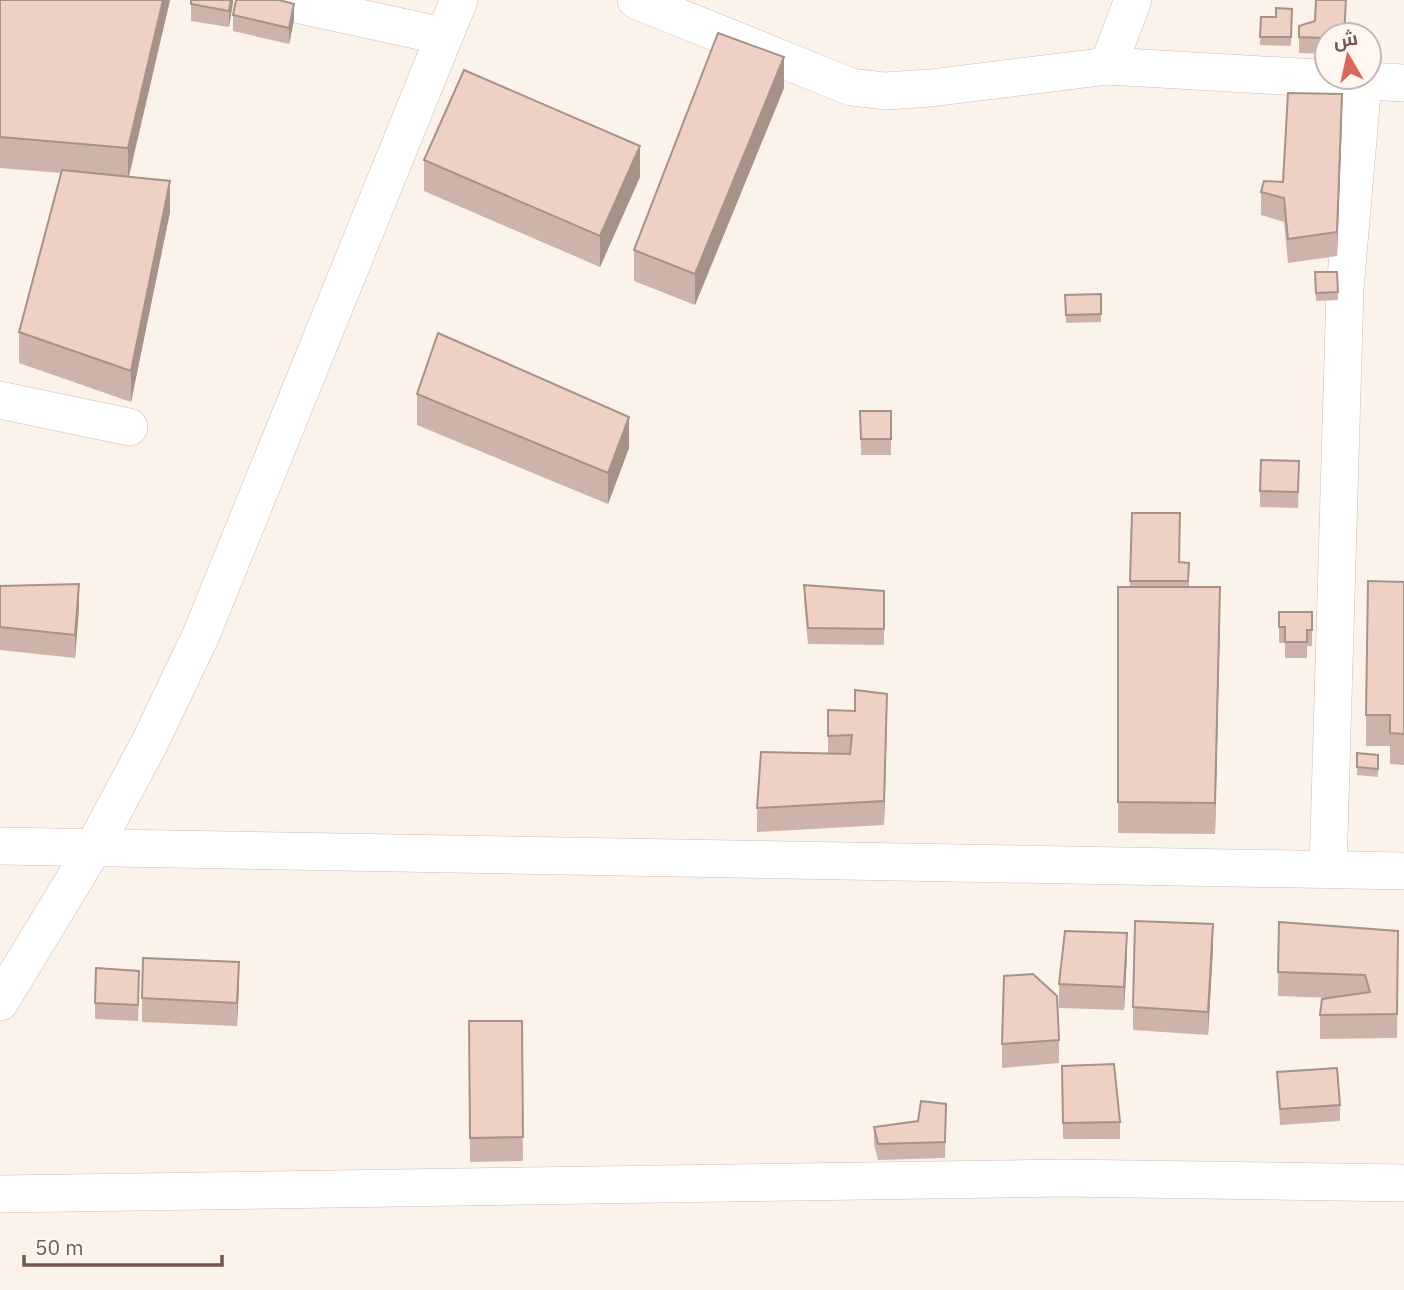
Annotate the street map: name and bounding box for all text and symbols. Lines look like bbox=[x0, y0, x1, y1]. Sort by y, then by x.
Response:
north arrow bbox=[1313, 21, 1383, 91]
text: ش bbox=[1331, 25, 1359, 53]
scale bar bbox=[24, 1224, 222, 1268]
text: 50 m bbox=[35, 1233, 84, 1261]

